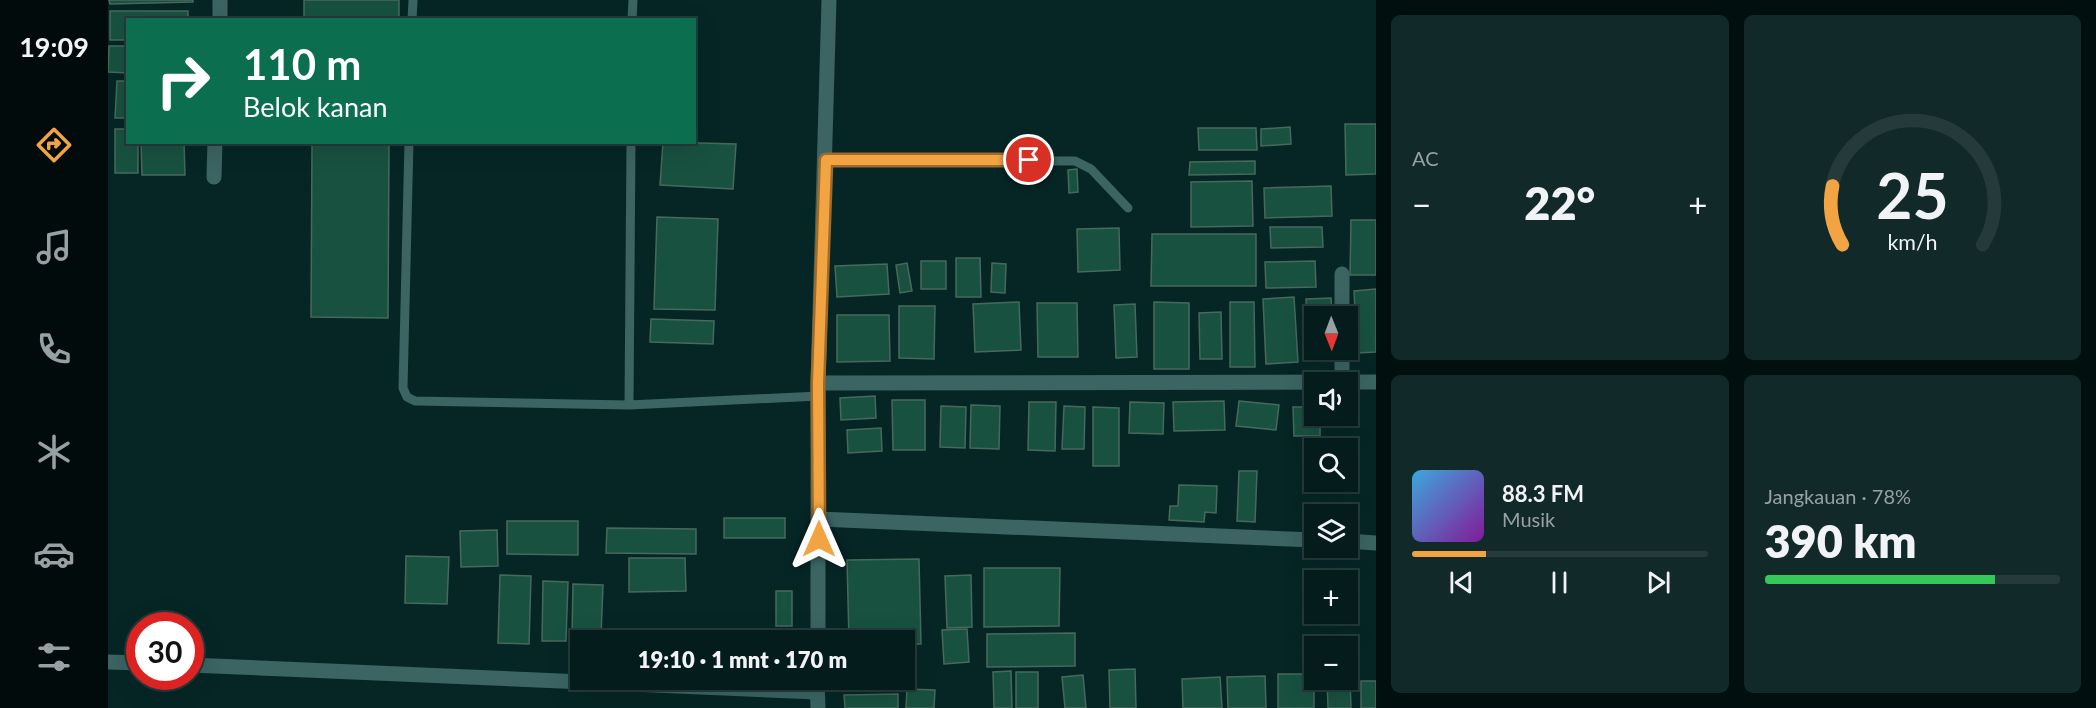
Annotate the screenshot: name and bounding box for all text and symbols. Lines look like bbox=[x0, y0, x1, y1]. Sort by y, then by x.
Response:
text: 19:09 bbox=[19, 30, 89, 63]
text: 110 m bbox=[243, 39, 361, 89]
icon: right bbox=[144, 42, 222, 120]
text: Belok kanan bbox=[243, 90, 388, 123]
icon: directions bbox=[33, 124, 75, 166]
pin bbox=[1003, 134, 1054, 185]
icon: arrive bbox=[1012, 143, 1045, 176]
text: AC bbox=[1412, 146, 1439, 170]
text: 25 bbox=[1876, 157, 1948, 232]
text: 22° bbox=[1524, 176, 1595, 230]
text: − bbox=[1412, 184, 1431, 224]
text: + bbox=[1688, 184, 1707, 224]
icon: music bbox=[33, 226, 75, 268]
text: km/h bbox=[1887, 229, 1937, 255]
north arrow bbox=[1304, 306, 1358, 360]
map controls bbox=[1304, 306, 1358, 690]
icon: phone bbox=[33, 328, 75, 370]
button: sound bbox=[1304, 372, 1358, 426]
icon: climate bbox=[33, 431, 75, 473]
button: search bbox=[1304, 438, 1358, 492]
text: 88.3 FM bbox=[1502, 480, 1584, 507]
text: Jangkauan · 78% bbox=[1765, 484, 1911, 508]
button: layers bbox=[1304, 504, 1358, 558]
position arrow bbox=[787, 507, 851, 571]
text: Musik bbox=[1502, 507, 1555, 531]
text: 390 km bbox=[1765, 514, 1917, 568]
icon: car bbox=[33, 533, 75, 575]
icon: previous bbox=[1445, 566, 1478, 599]
icon: pause bbox=[1543, 566, 1576, 599]
icon: next bbox=[1642, 566, 1675, 599]
button: + bbox=[1304, 570, 1358, 624]
speed limit sign: 30 bbox=[126, 612, 204, 690]
icon: filters bbox=[33, 636, 75, 678]
button: − bbox=[1304, 636, 1358, 690]
text: 19:10 · 1 mnt · 170 m bbox=[638, 646, 847, 673]

